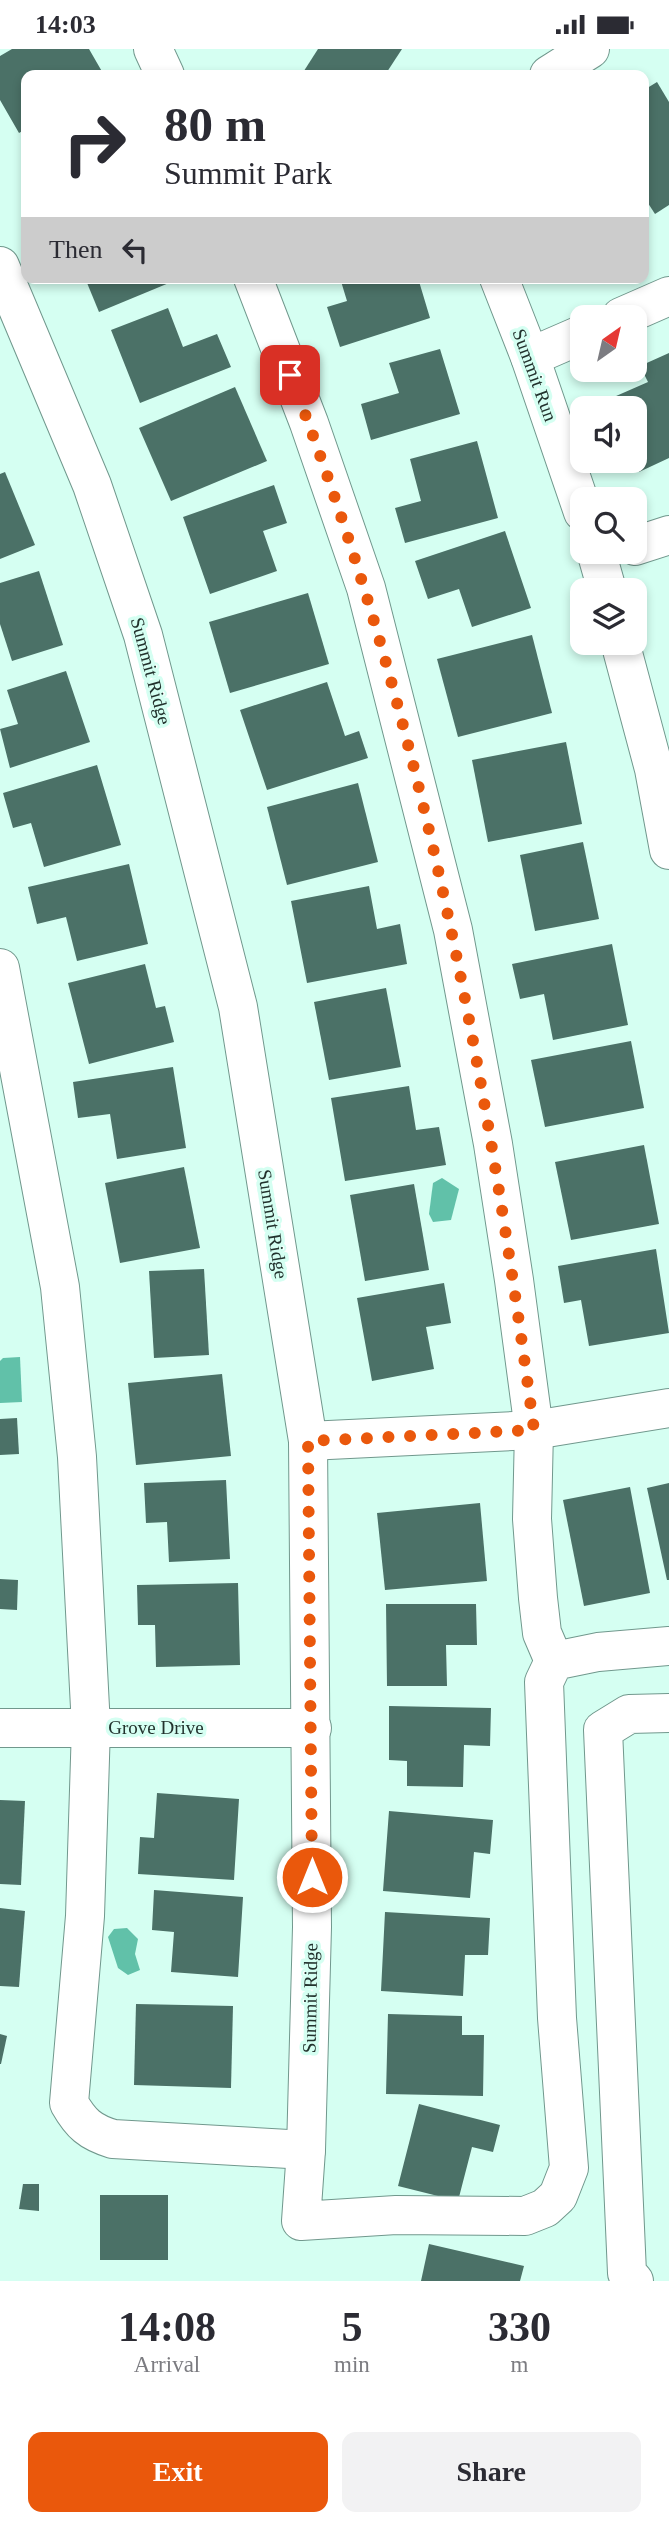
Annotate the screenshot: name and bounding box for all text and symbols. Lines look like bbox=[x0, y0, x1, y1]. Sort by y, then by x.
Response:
text: 14:03 bbox=[35, 10, 96, 39]
text: 80 m bbox=[164, 97, 266, 152]
icon: right bbox=[49, 98, 140, 189]
text: Summit Park bbox=[164, 155, 332, 191]
icon: left bbox=[116, 231, 154, 269]
text: Then bbox=[49, 235, 102, 264]
north arrow bbox=[570, 305, 648, 381]
map controls bbox=[570, 305, 647, 655]
street label: Summit Run bbox=[509, 326, 562, 424]
pin bbox=[260, 345, 320, 405]
icon: arrive bbox=[271, 356, 309, 394]
button: sound bbox=[570, 396, 647, 473]
button: search bbox=[570, 487, 647, 564]
button: layers bbox=[570, 578, 647, 655]
street label: Summit Ridge bbox=[127, 615, 175, 727]
street label: Summit Ridge bbox=[254, 1168, 292, 1280]
street label: Grove Drive bbox=[108, 1717, 204, 1738]
position arrow bbox=[275, 1840, 349, 1914]
street label: Summit Ridge bbox=[299, 1943, 321, 2053]
text: 14:08 bbox=[118, 2304, 216, 2350]
text: 5 bbox=[341, 2304, 362, 2350]
text: 330 bbox=[488, 2304, 551, 2350]
text: Arrival bbox=[134, 2352, 200, 2377]
text: min bbox=[334, 2352, 370, 2377]
text: m bbox=[510, 2352, 528, 2377]
button: Exit bbox=[28, 2432, 328, 2512]
button: Share bbox=[342, 2432, 641, 2512]

